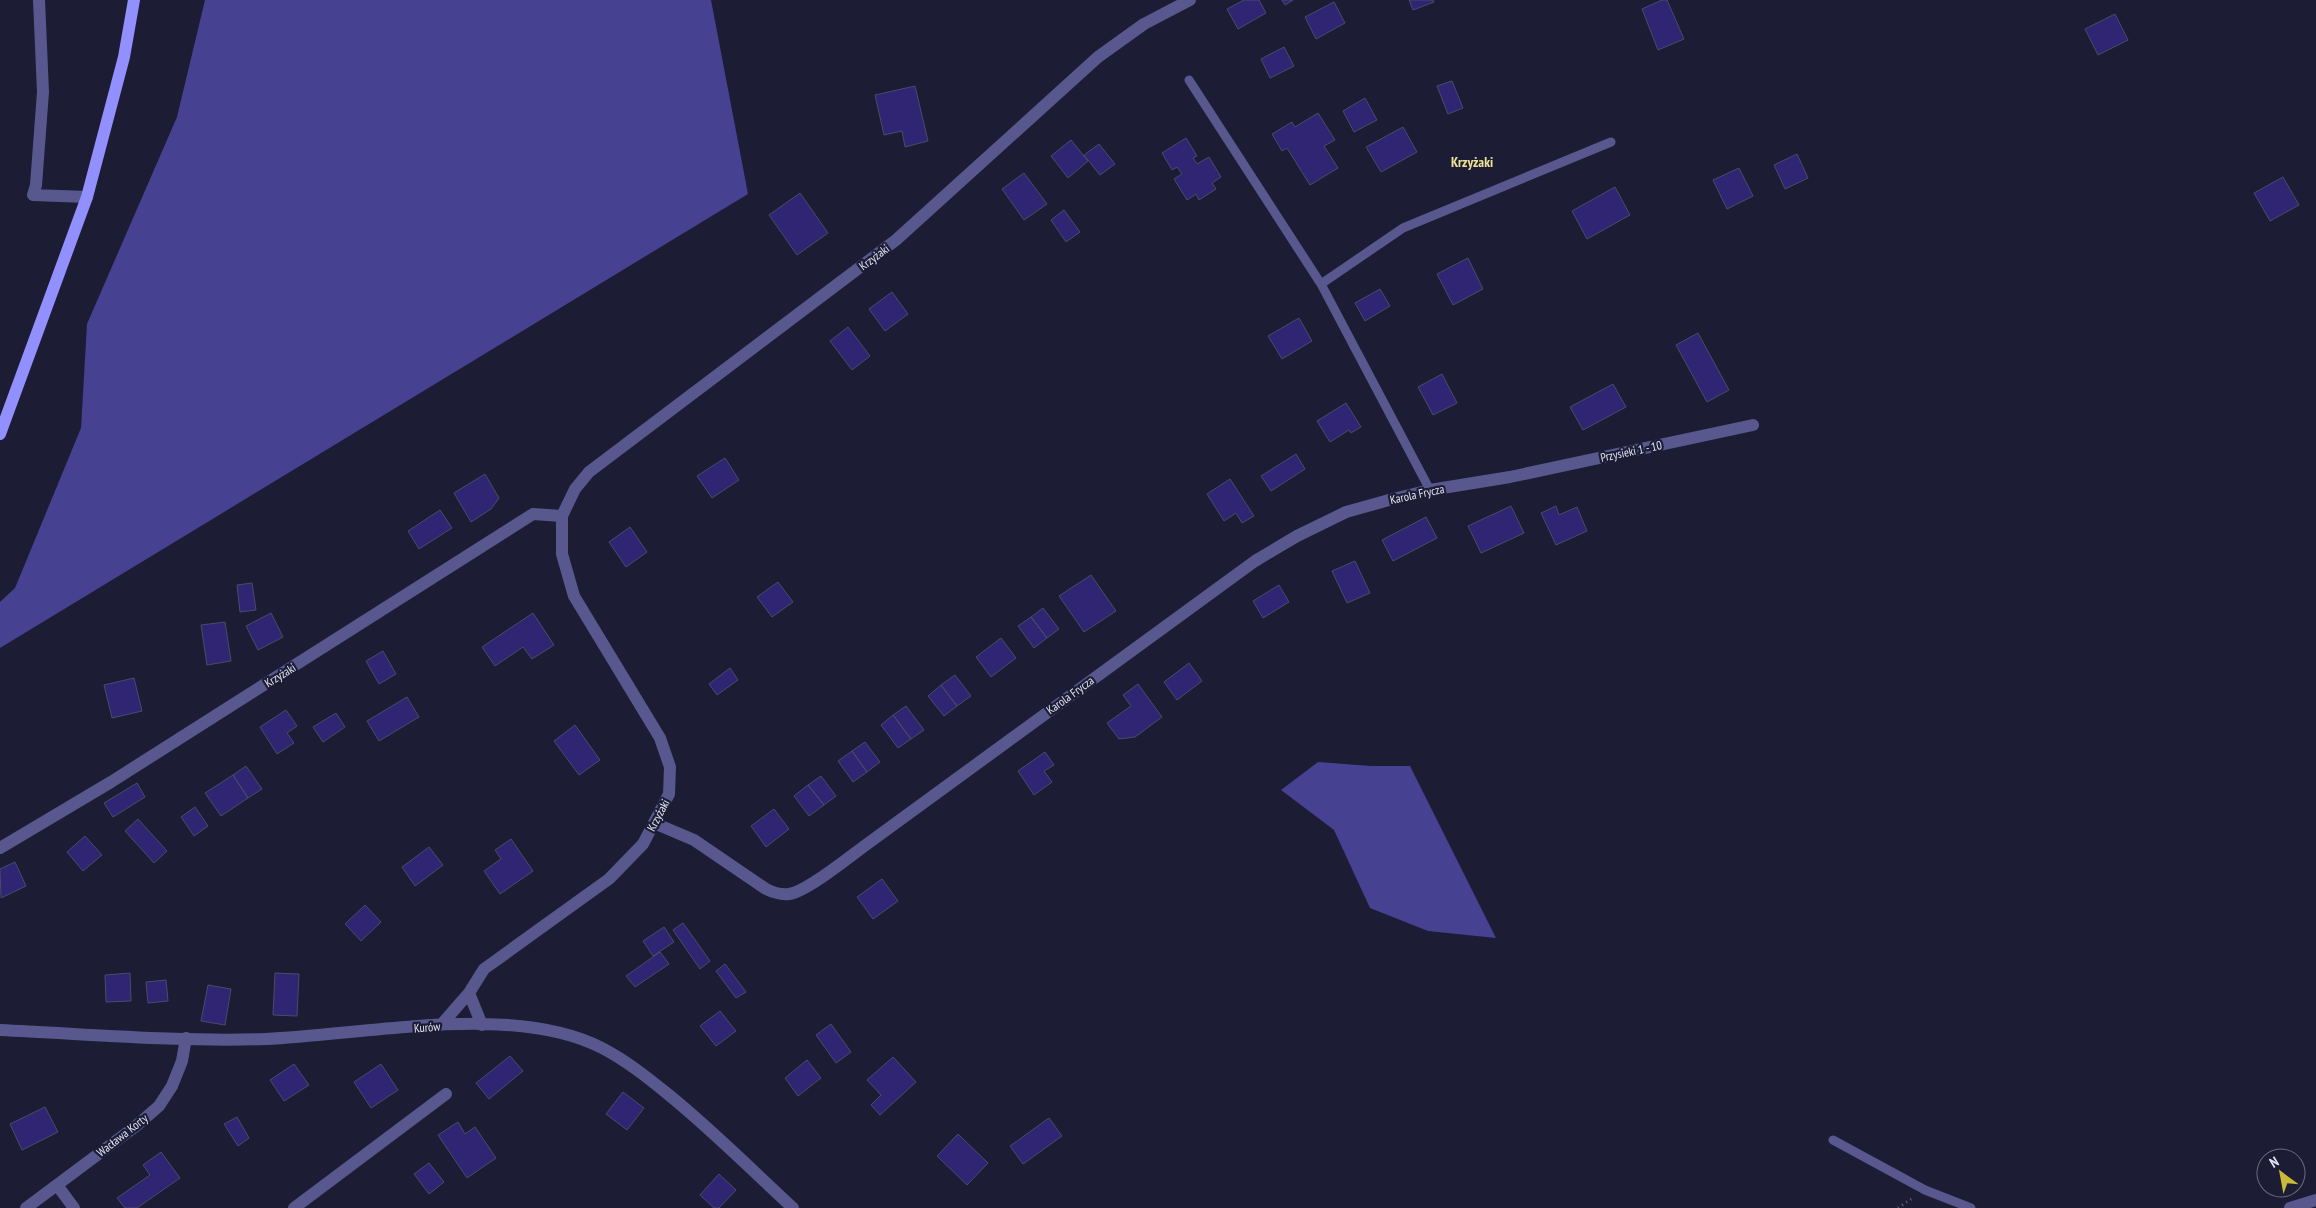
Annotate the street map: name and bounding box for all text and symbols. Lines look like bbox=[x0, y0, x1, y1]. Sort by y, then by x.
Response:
district label: Krzyżaki bbox=[1451, 153, 1493, 171]
street label: Krzyżaki bbox=[856, 241, 892, 273]
street label: Przysieki 1 - 10 bbox=[1599, 437, 1663, 465]
street label: Karola Frycza bbox=[1388, 481, 1446, 507]
street label: Krzyżaki bbox=[262, 660, 298, 690]
street label: Karola Frycza bbox=[1043, 673, 1097, 717]
street label: Krzyżaki bbox=[643, 796, 673, 834]
street label: Kurów bbox=[413, 1019, 442, 1035]
street label: Wacława Korty bbox=[93, 1110, 151, 1160]
north arrow bbox=[2256, 1148, 2306, 1198]
text: N bbox=[2266, 1152, 2282, 1172]

